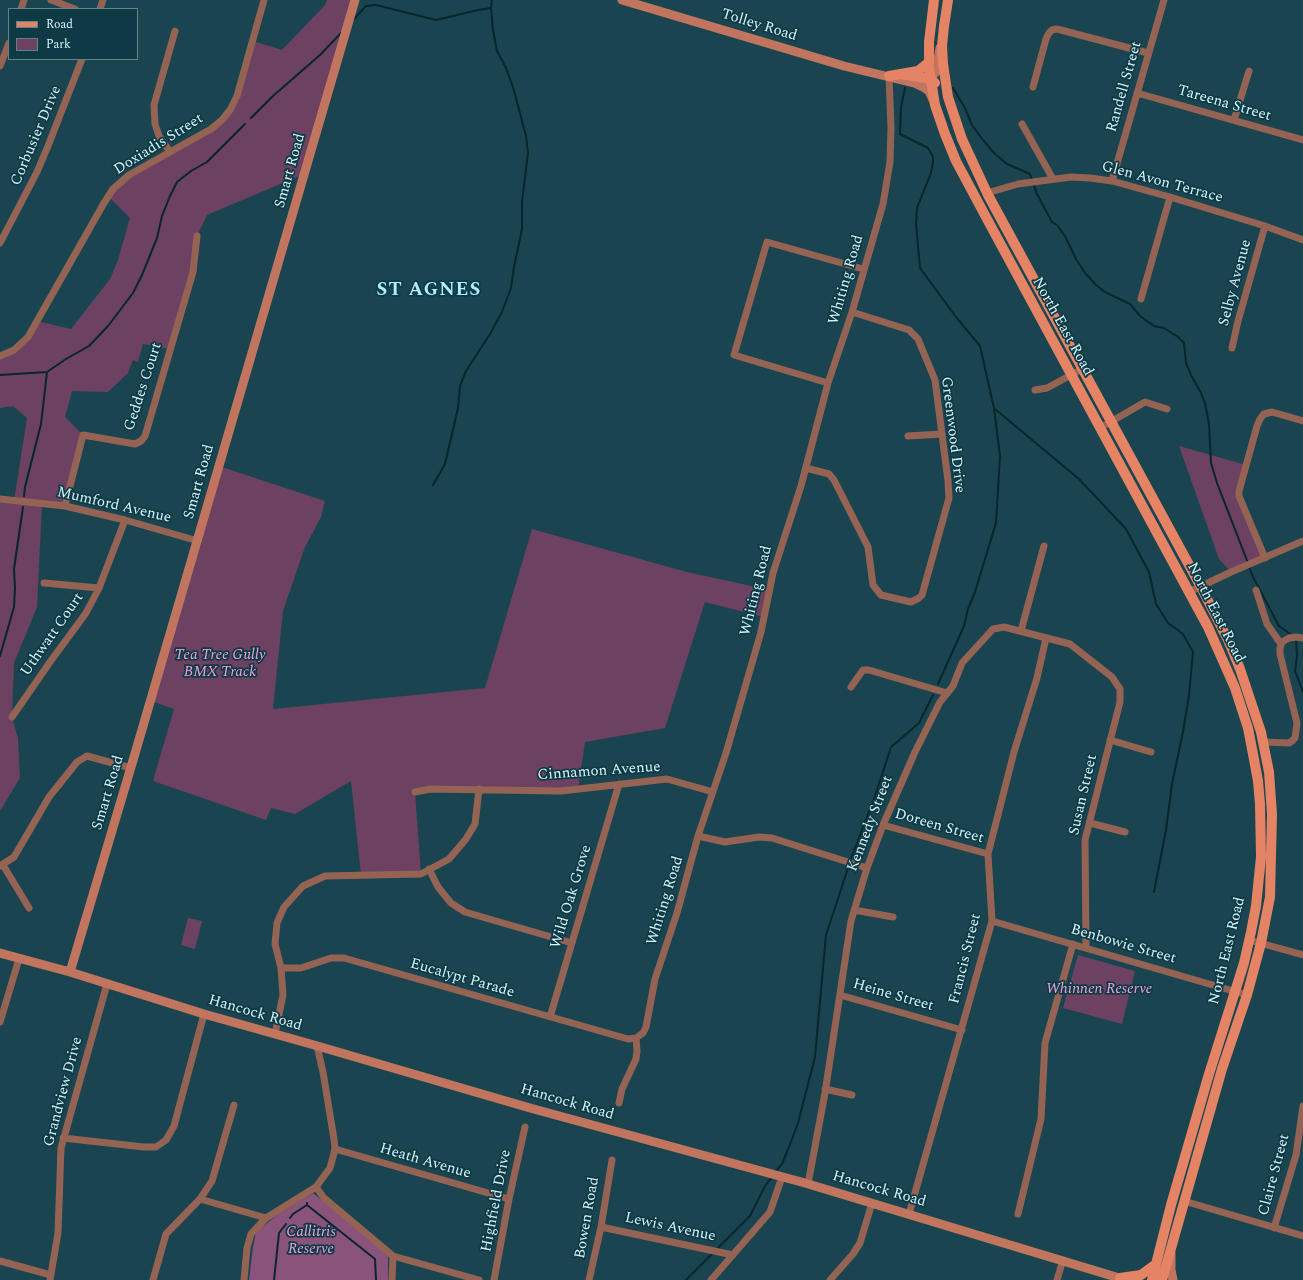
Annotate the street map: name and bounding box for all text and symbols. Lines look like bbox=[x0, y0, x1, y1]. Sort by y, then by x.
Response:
street label: Tolley Road bbox=[719, 6, 799, 46]
legend bbox=[8, 8, 138, 60]
text: Road bbox=[46, 15, 73, 34]
text: Park bbox=[46, 35, 71, 54]
street label: Randell Street bbox=[1103, 39, 1147, 135]
street label: Tareena Street bbox=[1175, 82, 1273, 126]
street label: Corbusier Drive bbox=[8, 83, 66, 189]
street label: Doxiadis Street bbox=[111, 110, 207, 180]
street label: Smart Road bbox=[272, 132, 310, 210]
street label: Glen Avon Terrace bbox=[1100, 158, 1224, 208]
street label: Whiting Road bbox=[826, 233, 868, 327]
street label: Selby Avenue bbox=[1216, 238, 1256, 328]
street label: North East Road bbox=[1027, 274, 1097, 380]
district label: ST AGNES bbox=[377, 280, 481, 302]
street label: Geddes Court bbox=[121, 341, 167, 433]
street label: Greenwood Drive bbox=[936, 376, 968, 494]
street label: Smart Road bbox=[181, 443, 219, 521]
street label: Mumford Avenue bbox=[55, 484, 173, 528]
street label: Whiting Road bbox=[737, 544, 777, 638]
street label: North East Road bbox=[1182, 560, 1248, 666]
street label: Uthwatt Court bbox=[18, 590, 88, 680]
park label: Tea Tree Gully BMX Track bbox=[175, 647, 265, 682]
street label: Susan Street bbox=[1066, 753, 1102, 837]
street label: Smart Road bbox=[89, 754, 129, 832]
street label: Cinnamon Avenue bbox=[537, 759, 661, 785]
street label: Kennedy Street bbox=[844, 774, 898, 874]
street label: Doreen Street bbox=[892, 806, 986, 848]
street label: Wild Oak Grove bbox=[548, 843, 596, 951]
street label: Whiting Road bbox=[644, 854, 688, 948]
street label: North East Road bbox=[1206, 895, 1250, 1007]
street label: Francis Street bbox=[946, 912, 986, 1006]
street label: Benbowie Street bbox=[1068, 921, 1178, 969]
street label: Eucalypt Parade bbox=[408, 956, 516, 1002]
street label: Heine Street bbox=[851, 976, 935, 1016]
park label: Whinnen Reserve bbox=[1046, 981, 1152, 999]
street label: Hancock Road bbox=[206, 992, 304, 1036]
street label: Grandview Drive bbox=[41, 1035, 87, 1149]
street label: Hancock Road bbox=[518, 1081, 616, 1125]
street label: Claire Street bbox=[1255, 1132, 1295, 1218]
street label: Heath Avenue bbox=[377, 1140, 473, 1184]
street label: Highfield Drive bbox=[478, 1148, 516, 1254]
street label: Hancock Road bbox=[830, 1168, 928, 1212]
street label: Bowen Road bbox=[572, 1176, 604, 1260]
street label: Lewis Avenue bbox=[623, 1210, 717, 1246]
park label: Callitris Reserve bbox=[286, 1224, 336, 1259]

